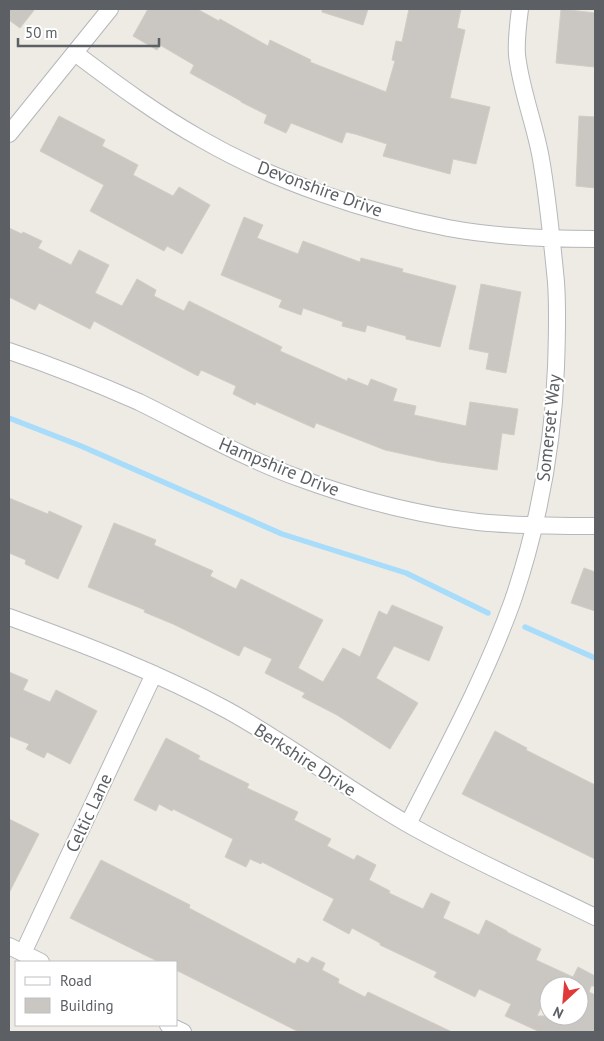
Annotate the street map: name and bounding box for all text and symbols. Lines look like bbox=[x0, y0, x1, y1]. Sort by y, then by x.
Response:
scale bar bbox=[18, 15, 159, 47]
text: 50 m bbox=[25, 23, 58, 42]
street label: Devonshire Drive bbox=[255, 155, 386, 222]
street label: Somerset Way bbox=[531, 373, 566, 483]
street label: Hampshire Drive bbox=[216, 432, 343, 501]
street label: Berkshire Drive bbox=[250, 718, 361, 801]
street label: Celtic Lane bbox=[60, 770, 117, 856]
legend bbox=[15, 961, 178, 1026]
text: Road bbox=[60, 971, 92, 990]
north arrow bbox=[539, 976, 589, 1026]
text: Building bbox=[60, 996, 114, 1015]
text: N bbox=[550, 1003, 566, 1023]

